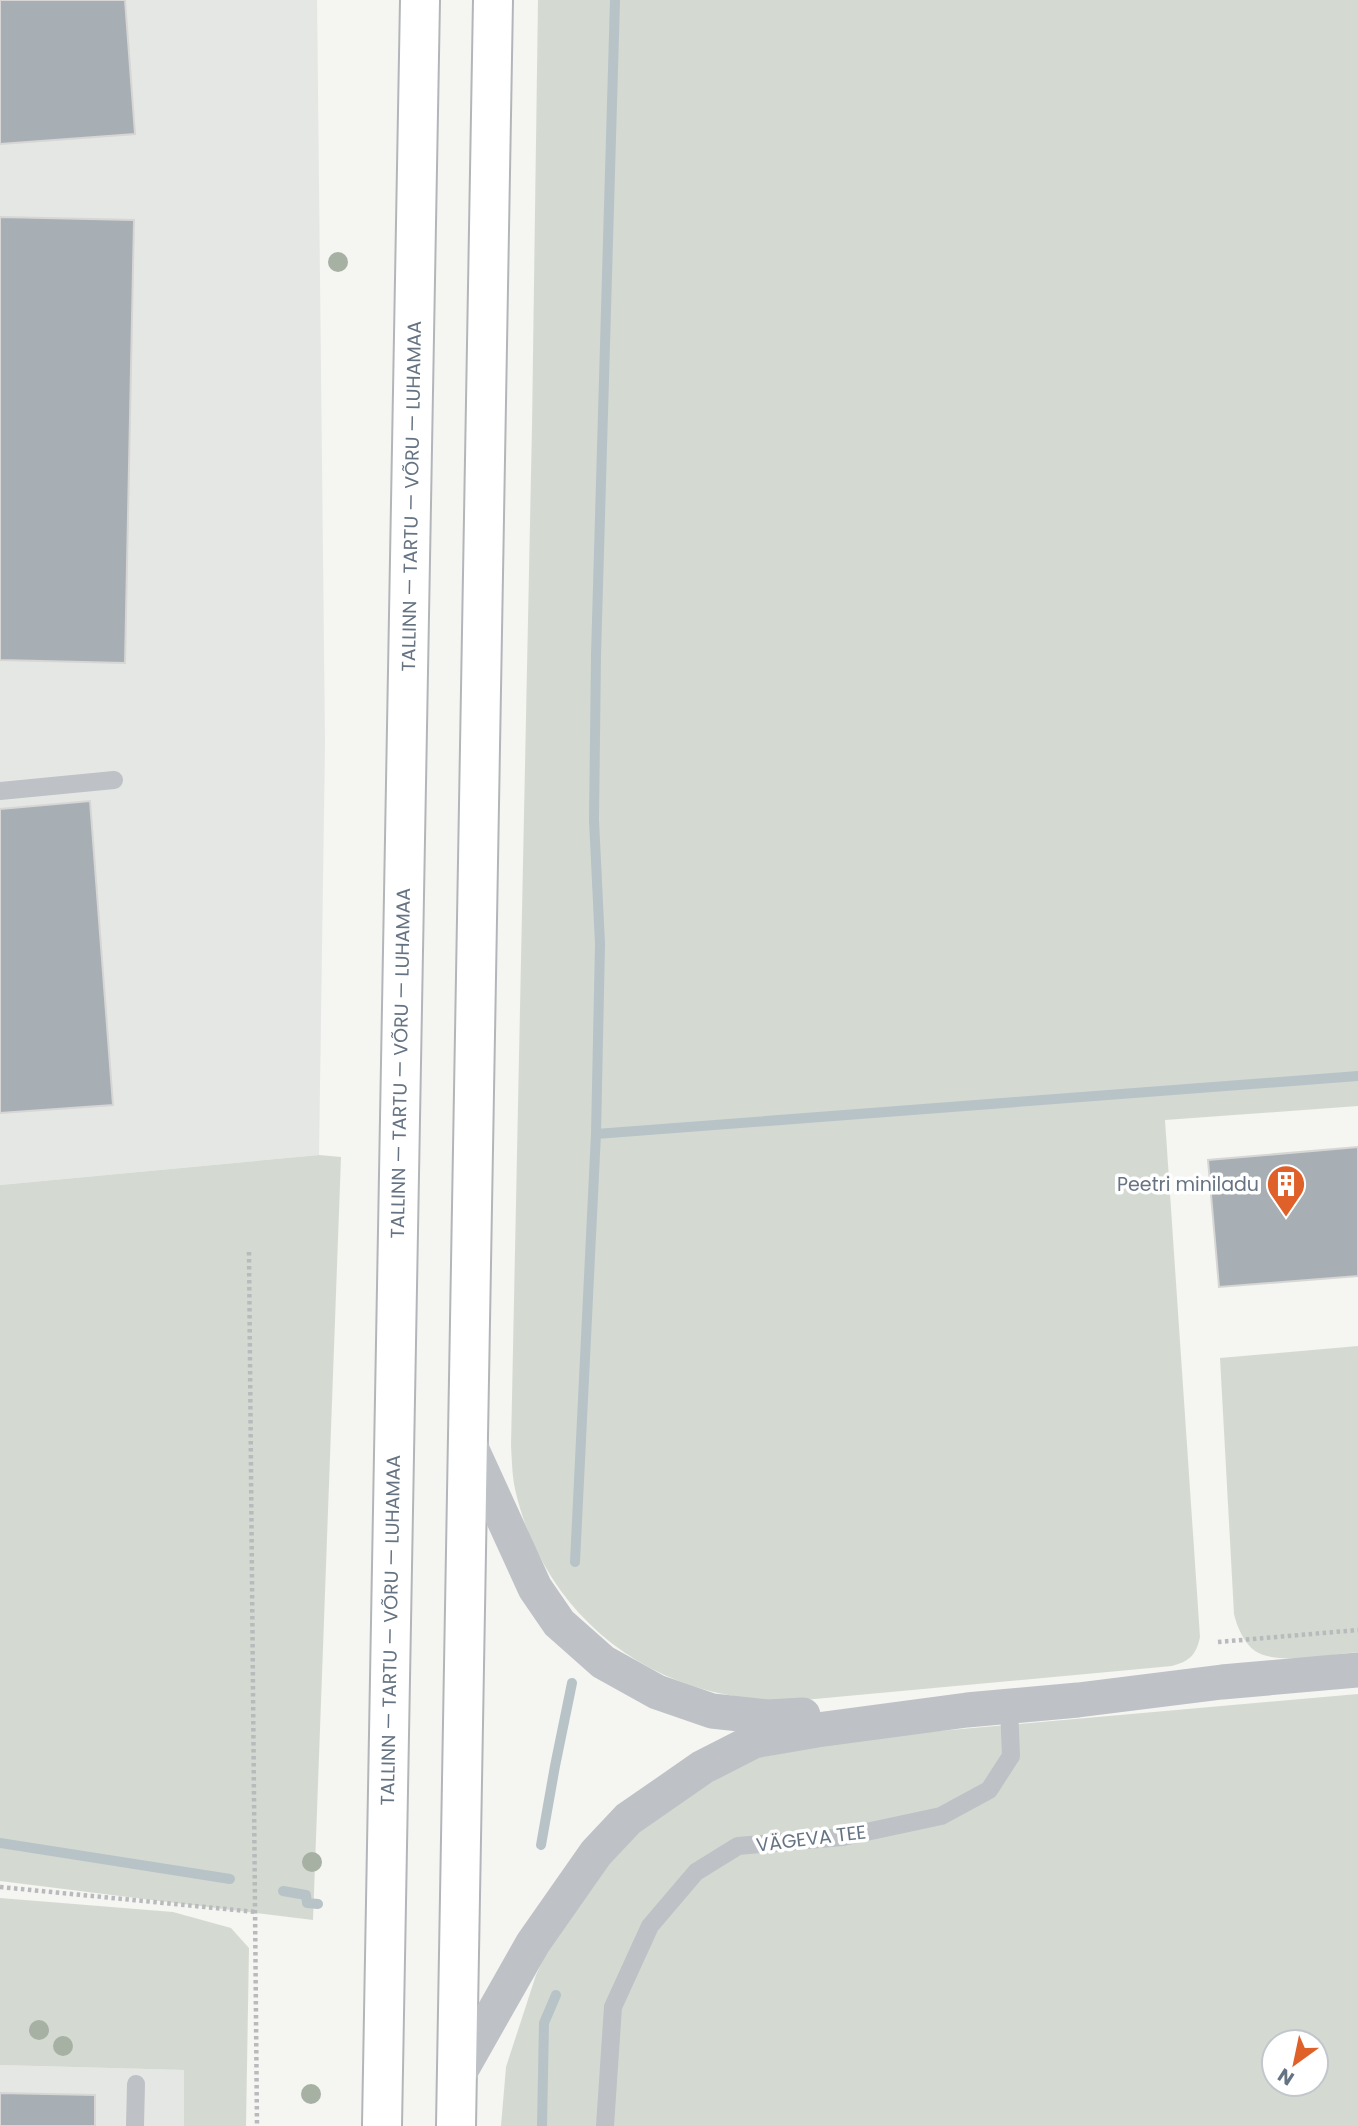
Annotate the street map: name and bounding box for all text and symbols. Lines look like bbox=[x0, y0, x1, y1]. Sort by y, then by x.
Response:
street label: TALLINN — TARTU — VÕRU — LUHAMAA bbox=[395, 320, 428, 672]
street label: TALLINN — TARTU — VÕRU — LUHAMAA bbox=[384, 887, 417, 1239]
building icon: Peetri miniladu bbox=[1265, 1163, 1307, 1218]
place label: Peetri miniladu bbox=[1117, 1171, 1259, 1198]
street label: TALLINN — TARTU — VÕRU — LUHAMAA bbox=[374, 1454, 407, 1806]
street label: VÄGEVA TEE bbox=[754, 1818, 868, 1859]
north arrow bbox=[1260, 2028, 1330, 2098]
text: N bbox=[1273, 2062, 1299, 2092]

